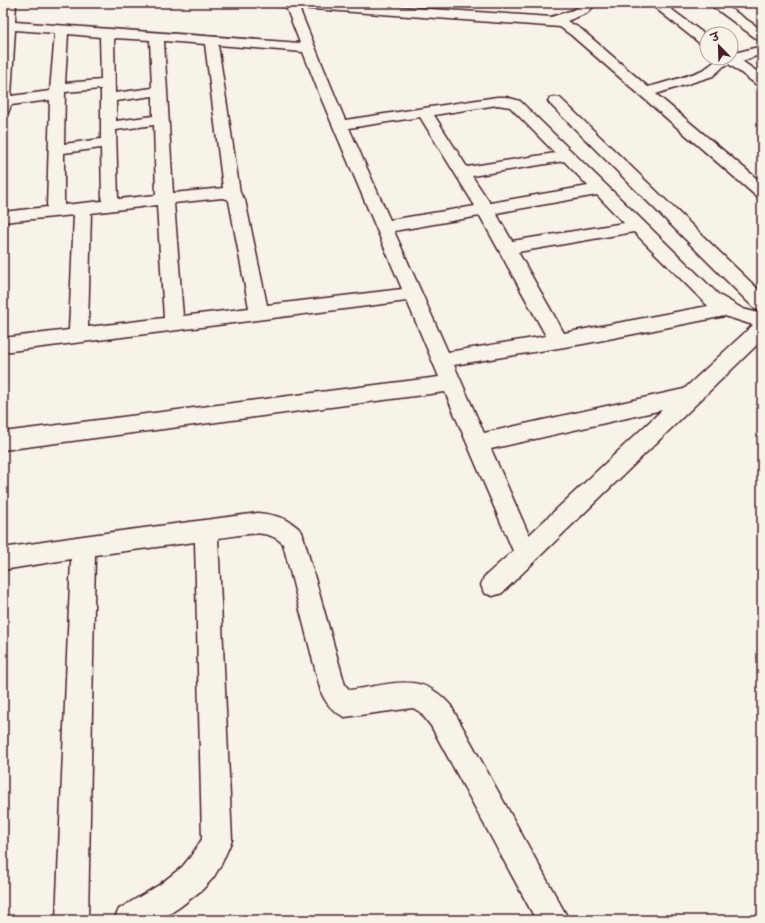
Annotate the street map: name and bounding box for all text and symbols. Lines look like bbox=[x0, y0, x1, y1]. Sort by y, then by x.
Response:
north arrow bbox=[699, 26, 739, 66]
text: उ bbox=[708, 29, 723, 45]

